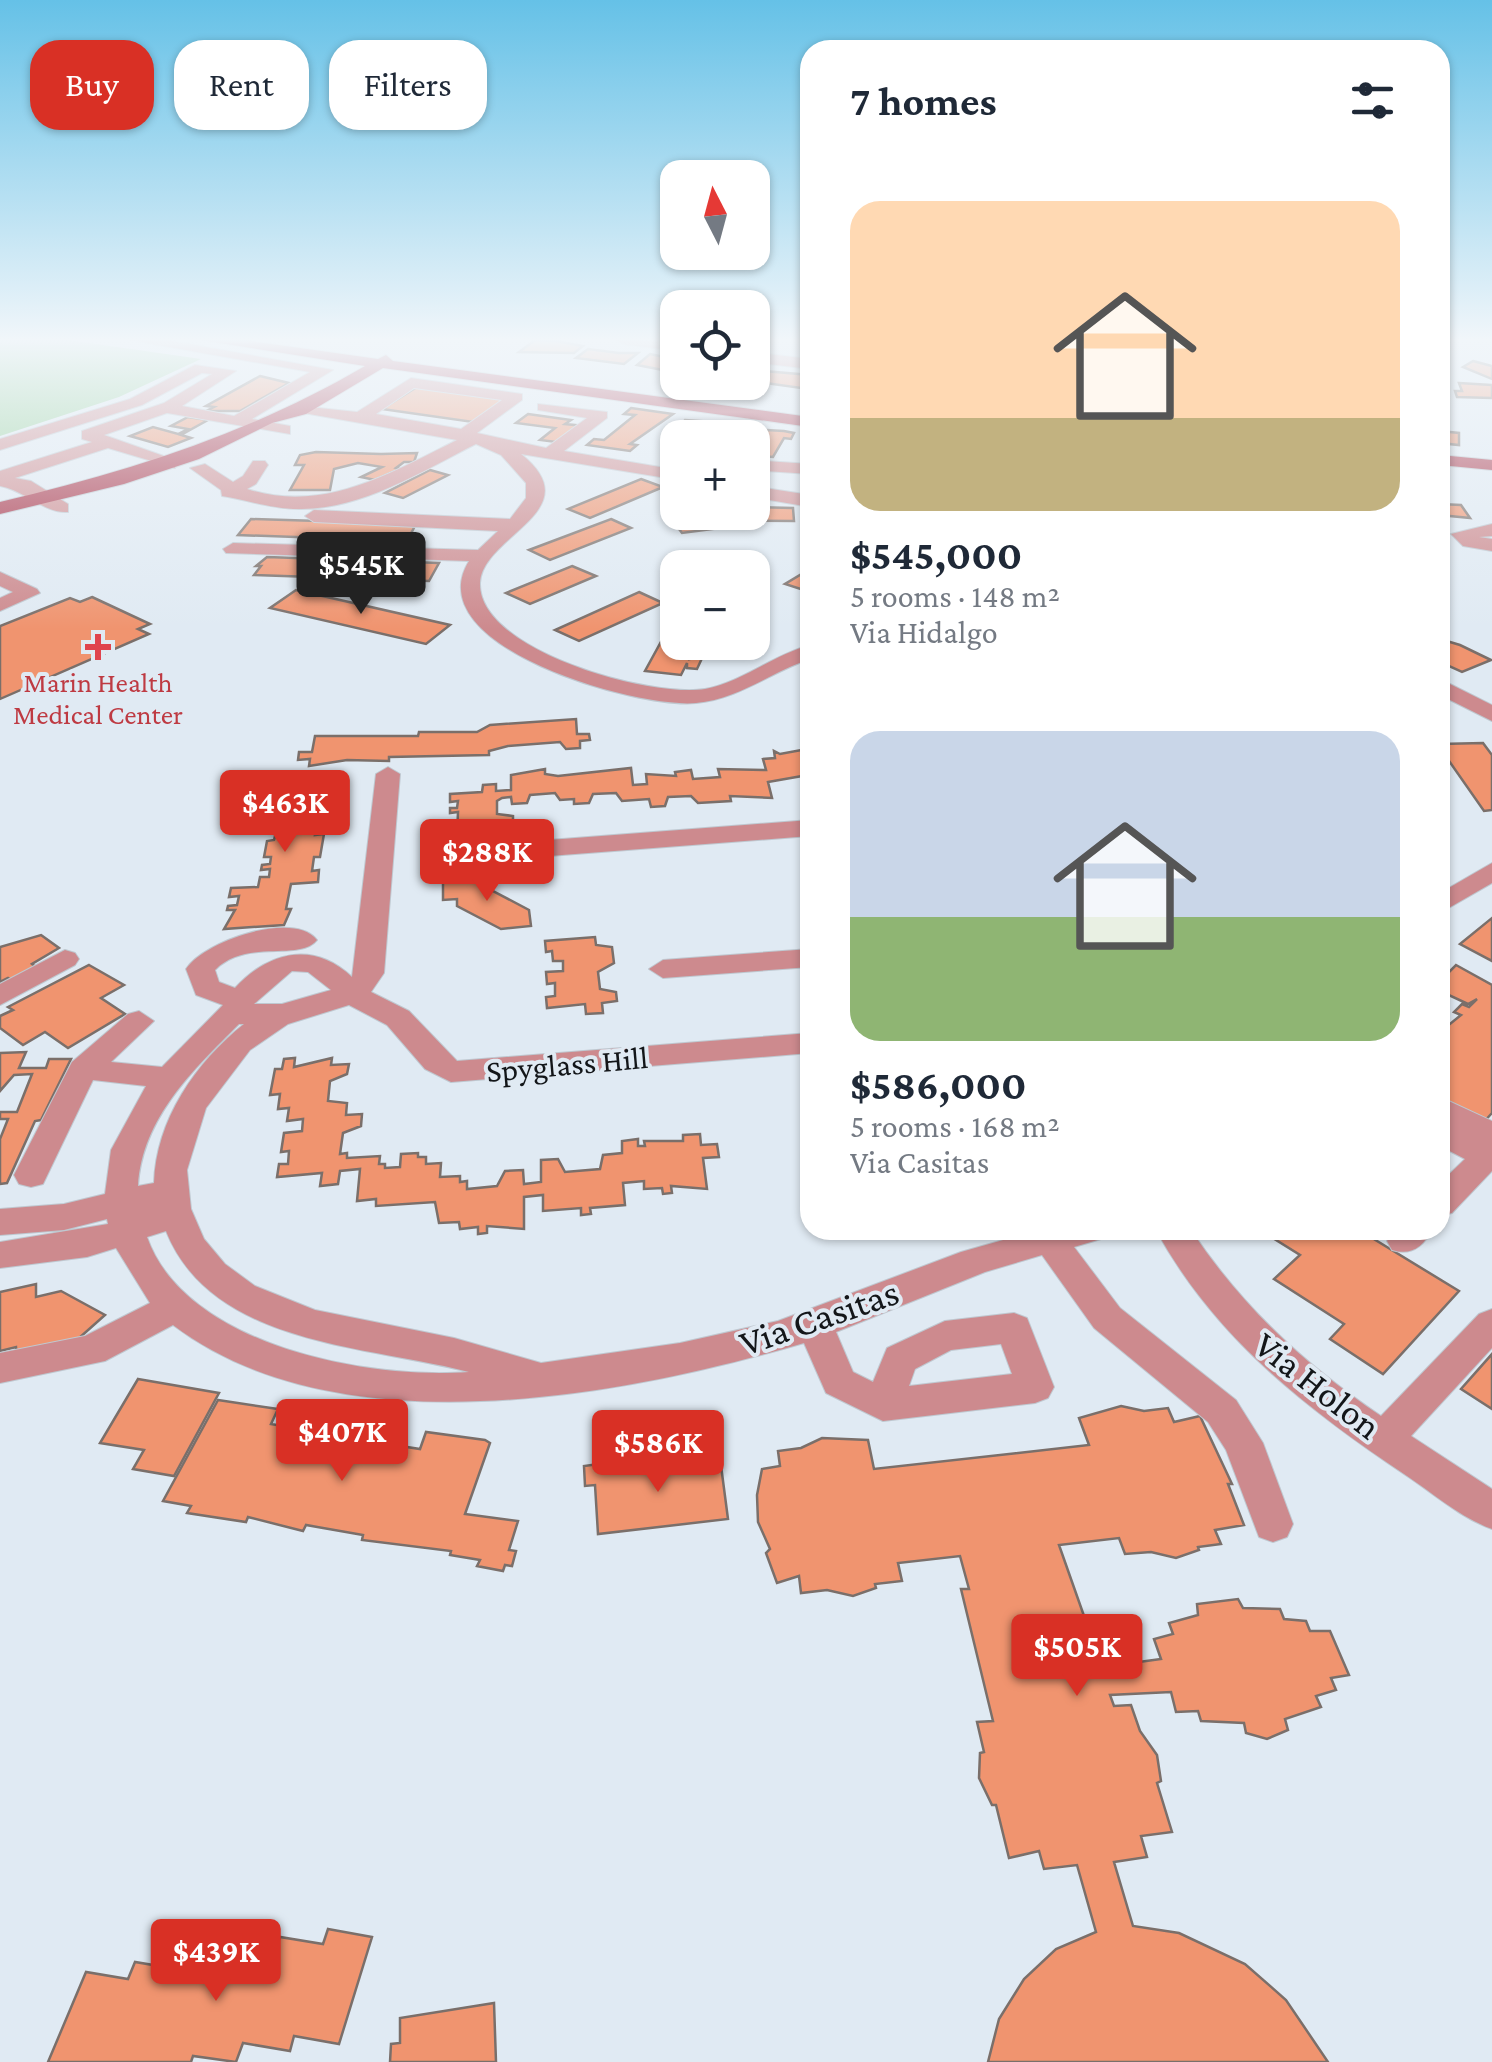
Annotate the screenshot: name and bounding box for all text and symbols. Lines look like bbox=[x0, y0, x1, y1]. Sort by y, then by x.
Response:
chip: Buy bbox=[30, 40, 154, 130]
chip: Rent bbox=[174, 40, 309, 130]
chip: Filters bbox=[329, 40, 487, 130]
icon: filters bbox=[1345, 73, 1400, 128]
text: 7 homes bbox=[850, 77, 997, 124]
north arrow bbox=[660, 160, 770, 270]
map controls bbox=[660, 160, 770, 660]
icon: home bbox=[1035, 266, 1215, 446]
button: locate bbox=[660, 290, 770, 400]
button: + bbox=[660, 420, 770, 530]
text: $545,000 bbox=[850, 531, 1022, 578]
pin: $545K bbox=[291, 532, 431, 617]
text: $545K bbox=[319, 546, 403, 582]
button: − bbox=[660, 550, 770, 660]
text: 5 rooms · 148 m² bbox=[850, 578, 1060, 614]
text: Via Hidalgo bbox=[850, 614, 998, 650]
marker: Marin Health Medical Center bbox=[85, 634, 111, 660]
place label: Marin Health Medical Center bbox=[13, 667, 183, 730]
pin: $463K bbox=[215, 770, 355, 855]
text: $463K bbox=[242, 784, 328, 820]
icon: home bbox=[1035, 796, 1215, 976]
pin: $288K bbox=[417, 819, 557, 904]
text: $288K bbox=[442, 833, 532, 869]
street label: Spyglass Hill bbox=[485, 1039, 649, 1089]
text: $586,000 bbox=[850, 1061, 1027, 1108]
text: 5 rooms · 168 m² bbox=[850, 1108, 1060, 1144]
text: Via Casitas bbox=[850, 1144, 989, 1180]
street label: Via Casitas bbox=[734, 1270, 904, 1364]
street label: Via Holon bbox=[1246, 1323, 1390, 1447]
pin: $407K bbox=[272, 1399, 412, 1484]
pin: $586K bbox=[588, 1410, 728, 1495]
text: $407K bbox=[298, 1413, 386, 1449]
text: $586K bbox=[614, 1424, 702, 1460]
pin: $505K bbox=[1007, 1614, 1147, 1699]
text: $505K bbox=[1033, 1628, 1121, 1664]
pin: $439K bbox=[146, 1919, 286, 2004]
text: $439K bbox=[173, 1933, 259, 1969]

